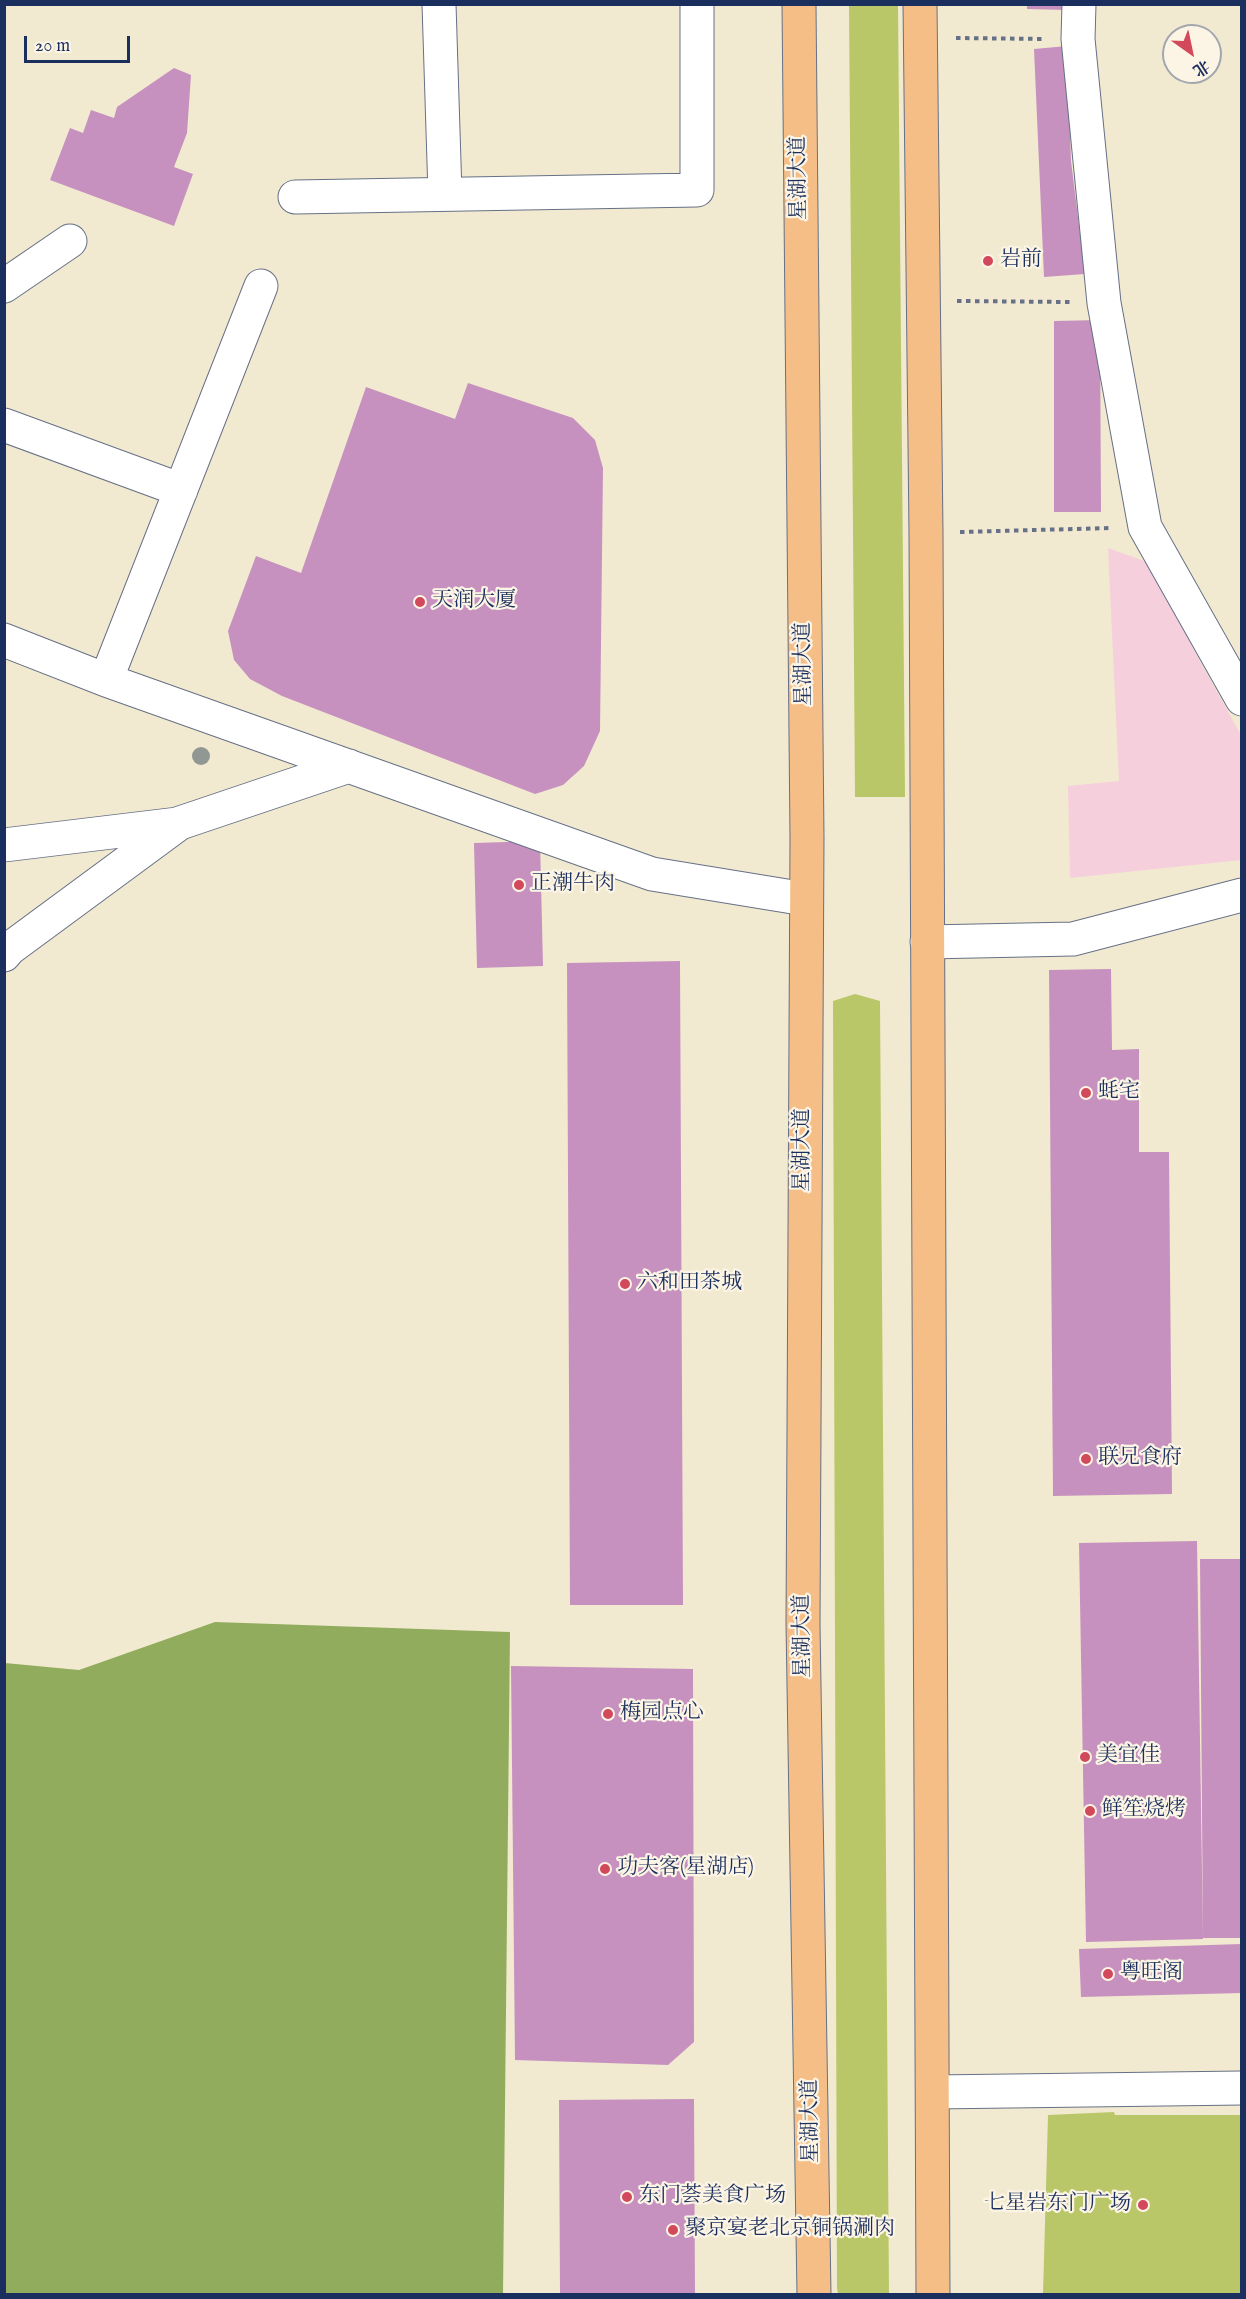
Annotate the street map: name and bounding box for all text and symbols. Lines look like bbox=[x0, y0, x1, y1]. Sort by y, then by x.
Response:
scale bar bbox=[27, 24, 134, 62]
north arrow bbox=[1162, 24, 1222, 84]
text: 20 m bbox=[35, 35, 70, 58]
text: 北 bbox=[1189, 55, 1213, 80]
street label: 星湖大道 bbox=[787, 136, 813, 220]
place label: 岩前 bbox=[1000, 248, 1042, 274]
marker: 岩前 bbox=[981, 254, 995, 268]
place label: 天润大厦 bbox=[432, 589, 516, 615]
marker: 天润大厦 bbox=[413, 595, 427, 609]
street label: 星湖大道 bbox=[792, 622, 818, 706]
place label: 正潮牛肉 bbox=[531, 872, 615, 898]
marker: 正潮牛肉 bbox=[512, 878, 526, 892]
place label: 蚝宅 bbox=[1098, 1080, 1140, 1106]
marker: 蚝宅 bbox=[1079, 1086, 1093, 1100]
street label: 星湖大道 bbox=[791, 1108, 817, 1192]
place label: 六和田茶城 bbox=[637, 1271, 742, 1297]
marker: 六和田茶城 bbox=[618, 1277, 632, 1291]
place label: 联兄食府 bbox=[1098, 1446, 1182, 1472]
marker: 联兄食府 bbox=[1079, 1452, 1093, 1466]
street label: 星湖大道 bbox=[791, 1594, 817, 1678]
place label: 梅园点心 bbox=[620, 1701, 704, 1727]
marker: 梅园点心 bbox=[601, 1707, 615, 1721]
place label: 美宜佳 bbox=[1097, 1744, 1160, 1770]
marker: 美宜佳 bbox=[1078, 1750, 1092, 1764]
place label: 鲜笙烧烤 bbox=[1102, 1798, 1186, 1824]
marker: 鲜笙烧烤 bbox=[1083, 1804, 1097, 1818]
place label: 功夫客(星湖店) bbox=[617, 1856, 754, 1882]
marker: 功夫客(星湖店) bbox=[598, 1862, 612, 1876]
place label: 粤旺阁 bbox=[1120, 1961, 1183, 1987]
marker: 粤旺阁 bbox=[1101, 1967, 1115, 1981]
street label: 星湖大道 bbox=[799, 2079, 825, 2163]
place label: 东门荟美食广场 bbox=[639, 2184, 786, 2210]
marker: 东门荟美食广场 bbox=[620, 2190, 634, 2204]
place label: 七星岩东门广场 bbox=[984, 2192, 1131, 2218]
marker: 七星岩东门广场 bbox=[1136, 2198, 1150, 2212]
place label: 聚京宴老北京铜锅涮肉 bbox=[685, 2217, 895, 2243]
marker: 聚京宴老北京铜锅涮肉 bbox=[666, 2223, 680, 2237]

